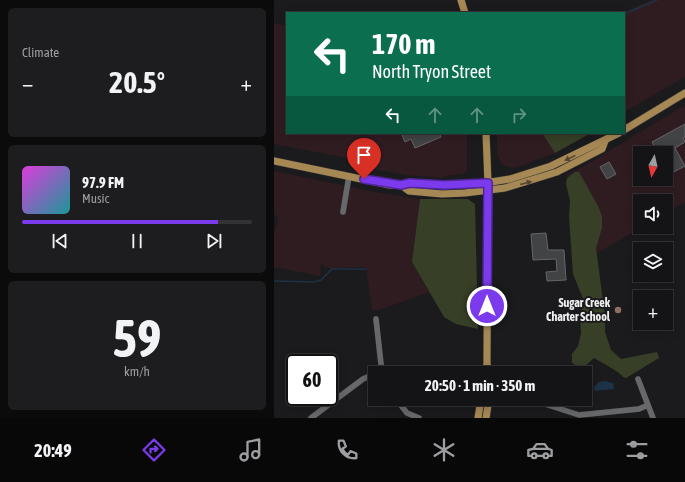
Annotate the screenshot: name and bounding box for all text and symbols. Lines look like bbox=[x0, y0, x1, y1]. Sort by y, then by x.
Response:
icon: left bbox=[306, 28, 358, 80]
text: 170 m bbox=[372, 28, 435, 60]
text: Climate bbox=[22, 45, 59, 60]
text: North Tryon Street bbox=[372, 61, 491, 82]
text: 20.5° bbox=[109, 65, 165, 99]
text: − bbox=[22, 70, 33, 96]
text: + bbox=[241, 70, 252, 96]
icon: left bbox=[382, 104, 404, 126]
icon: ahead bbox=[424, 104, 446, 126]
icon: ahead bbox=[466, 104, 488, 126]
icon: right bbox=[508, 104, 530, 126]
pin bbox=[347, 138, 381, 179]
icon: arrive bbox=[353, 144, 375, 166]
north arrow bbox=[633, 146, 673, 186]
map controls bbox=[633, 146, 673, 330]
one-way arrow bbox=[564, 155, 576, 161]
text: 97.9 FM bbox=[82, 174, 124, 191]
one-way arrow bbox=[520, 180, 532, 186]
text: Music bbox=[82, 191, 109, 206]
button: sound bbox=[633, 194, 673, 234]
icon: previous bbox=[49, 230, 71, 252]
icon: pause bbox=[126, 230, 148, 252]
icon: next bbox=[203, 230, 225, 252]
button: layers bbox=[633, 242, 673, 282]
position arrow bbox=[466, 285, 508, 327]
button: + bbox=[633, 290, 673, 330]
place label: Sugar Creek Charter School bbox=[546, 296, 611, 324]
marker: Sugar Creek Charter School bbox=[613, 305, 623, 315]
text: 59 bbox=[113, 308, 161, 368]
speed limit sign: 60 bbox=[286, 354, 338, 406]
text: km/h bbox=[124, 364, 150, 379]
text: 20:50 · 1 min · 350 m bbox=[425, 377, 535, 394]
icon: directions bbox=[140, 436, 168, 464]
icon: music bbox=[237, 436, 265, 464]
icon: phone bbox=[333, 436, 361, 464]
icon: climate bbox=[430, 436, 458, 464]
icon: car bbox=[526, 436, 554, 464]
icon: filters bbox=[623, 436, 651, 464]
text: 20:49 bbox=[34, 440, 72, 461]

